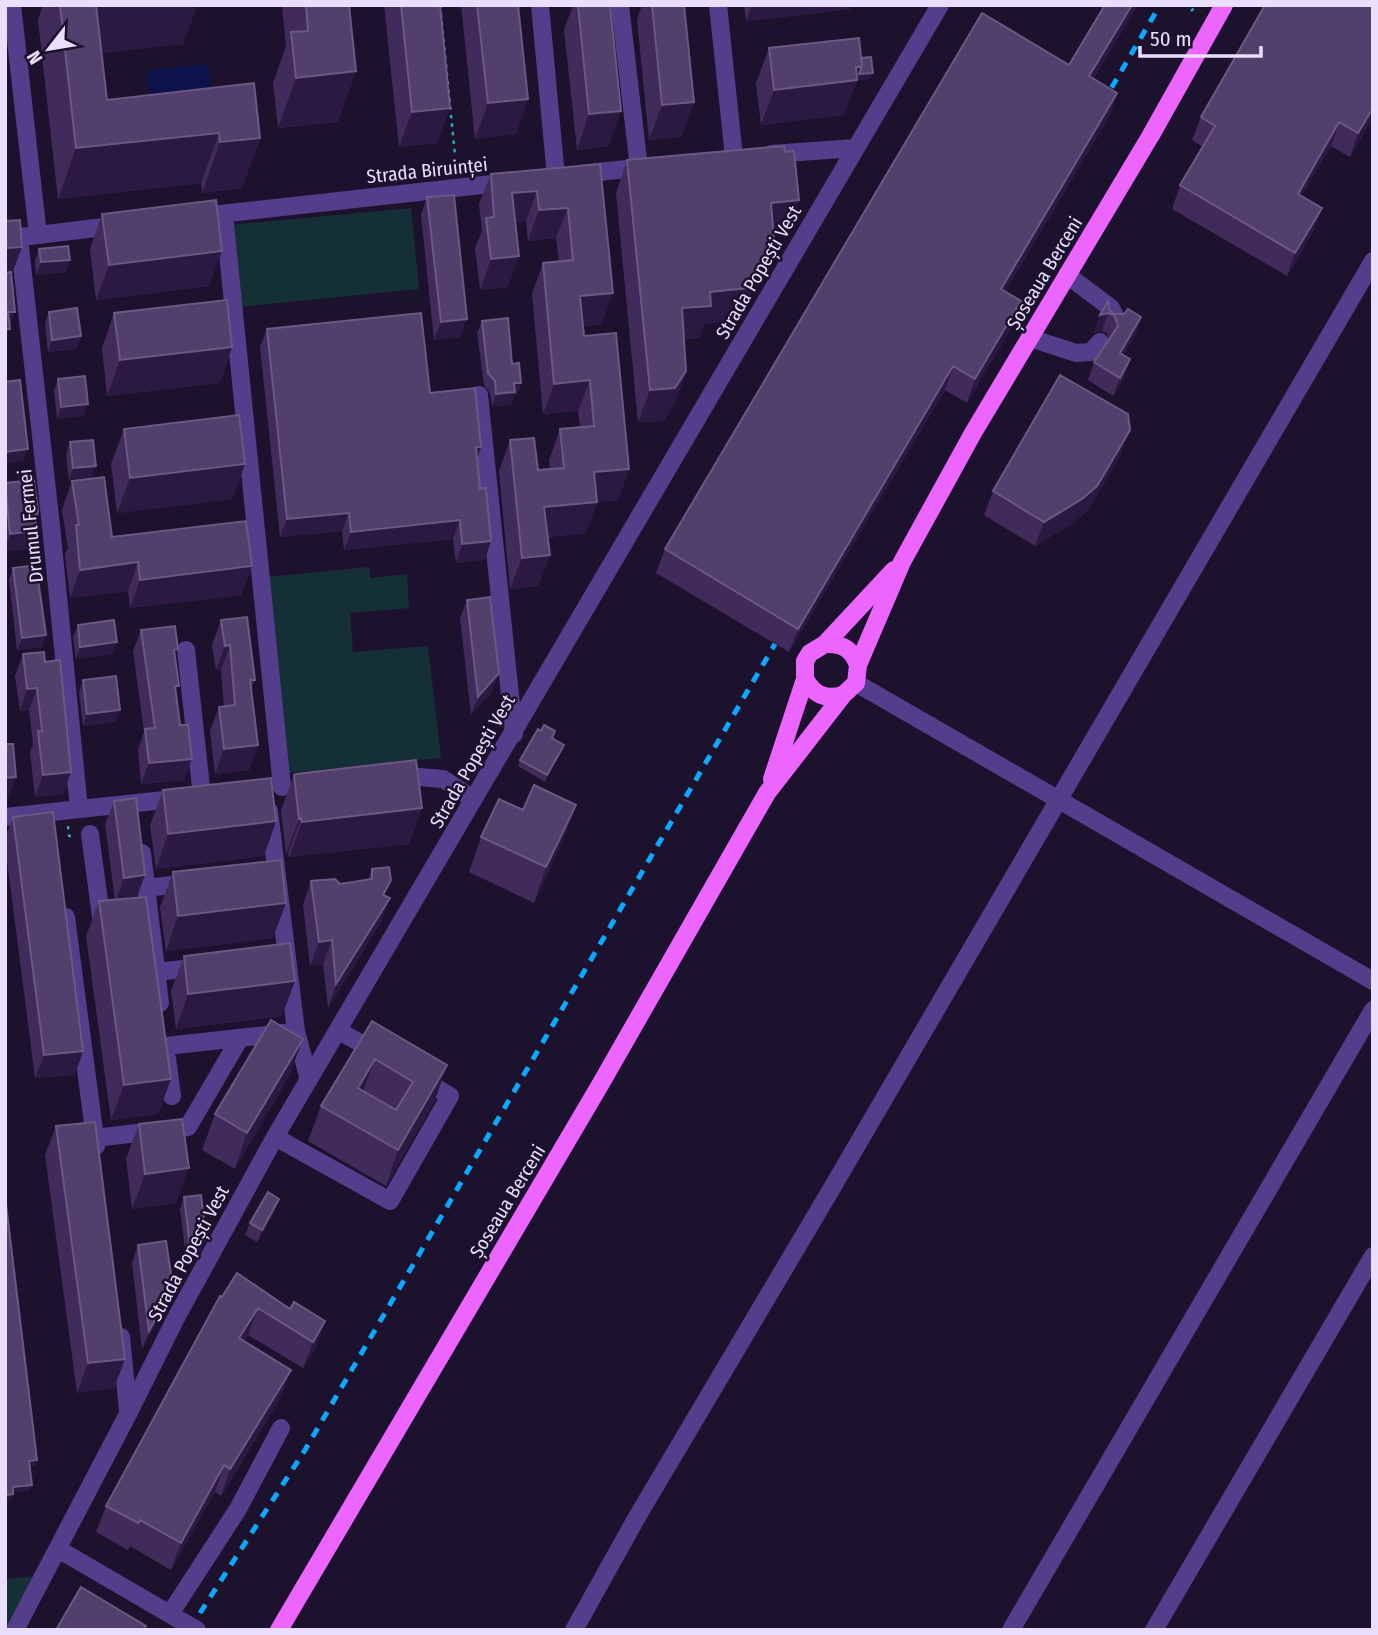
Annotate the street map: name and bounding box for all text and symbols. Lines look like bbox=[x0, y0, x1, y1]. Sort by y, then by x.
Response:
north arrow bbox=[14, 14, 84, 84]
scale bar bbox=[1140, 14, 1261, 58]
text: 50 m bbox=[1150, 26, 1192, 52]
text: N bbox=[22, 47, 48, 68]
street label: Strada Biruinței bbox=[365, 153, 489, 188]
street label: Strada Popești Vest bbox=[711, 201, 806, 343]
street label: Șoseaua Berceni bbox=[1002, 213, 1087, 334]
street label: Drumul Fermei bbox=[13, 468, 48, 584]
street label: Strada Popești Vest bbox=[425, 690, 520, 832]
street label: Șoseaua Berceni bbox=[465, 1141, 550, 1262]
street label: Strada Popești Vest bbox=[143, 1181, 234, 1325]

